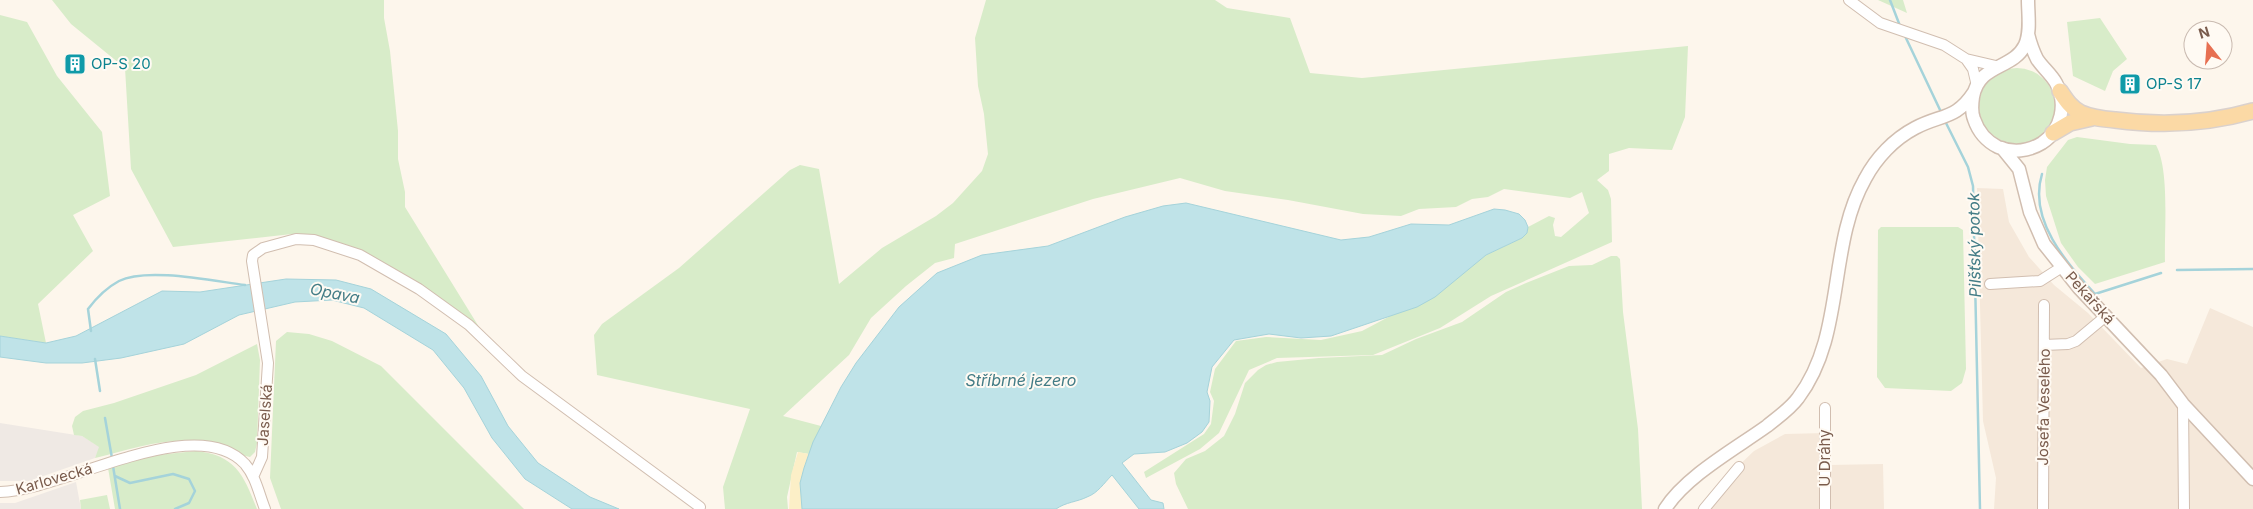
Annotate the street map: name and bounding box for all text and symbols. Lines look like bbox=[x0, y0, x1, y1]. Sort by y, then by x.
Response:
north arrow bbox=[2183, 20, 2233, 70]
text: N bbox=[2196, 22, 2212, 42]
building icon: OP-S 20 bbox=[63, 52, 87, 76]
place label: OP-S 20 bbox=[91, 54, 151, 73]
building icon: OP-S 17 bbox=[2118, 72, 2142, 96]
place label: OP-S 17 bbox=[2146, 74, 2202, 93]
water label: Pilšťský potok bbox=[1963, 192, 1985, 298]
street label: Pekařská bbox=[2062, 267, 2119, 328]
water label: Opava bbox=[308, 278, 362, 308]
street label: Josefa Veselého bbox=[2033, 348, 2054, 466]
water label: Stříbrné jezero bbox=[966, 370, 1076, 390]
street label: Jaselská bbox=[253, 383, 276, 446]
street label: U Dráhy bbox=[1815, 429, 1834, 487]
street label: Karlovecká bbox=[13, 459, 94, 499]

